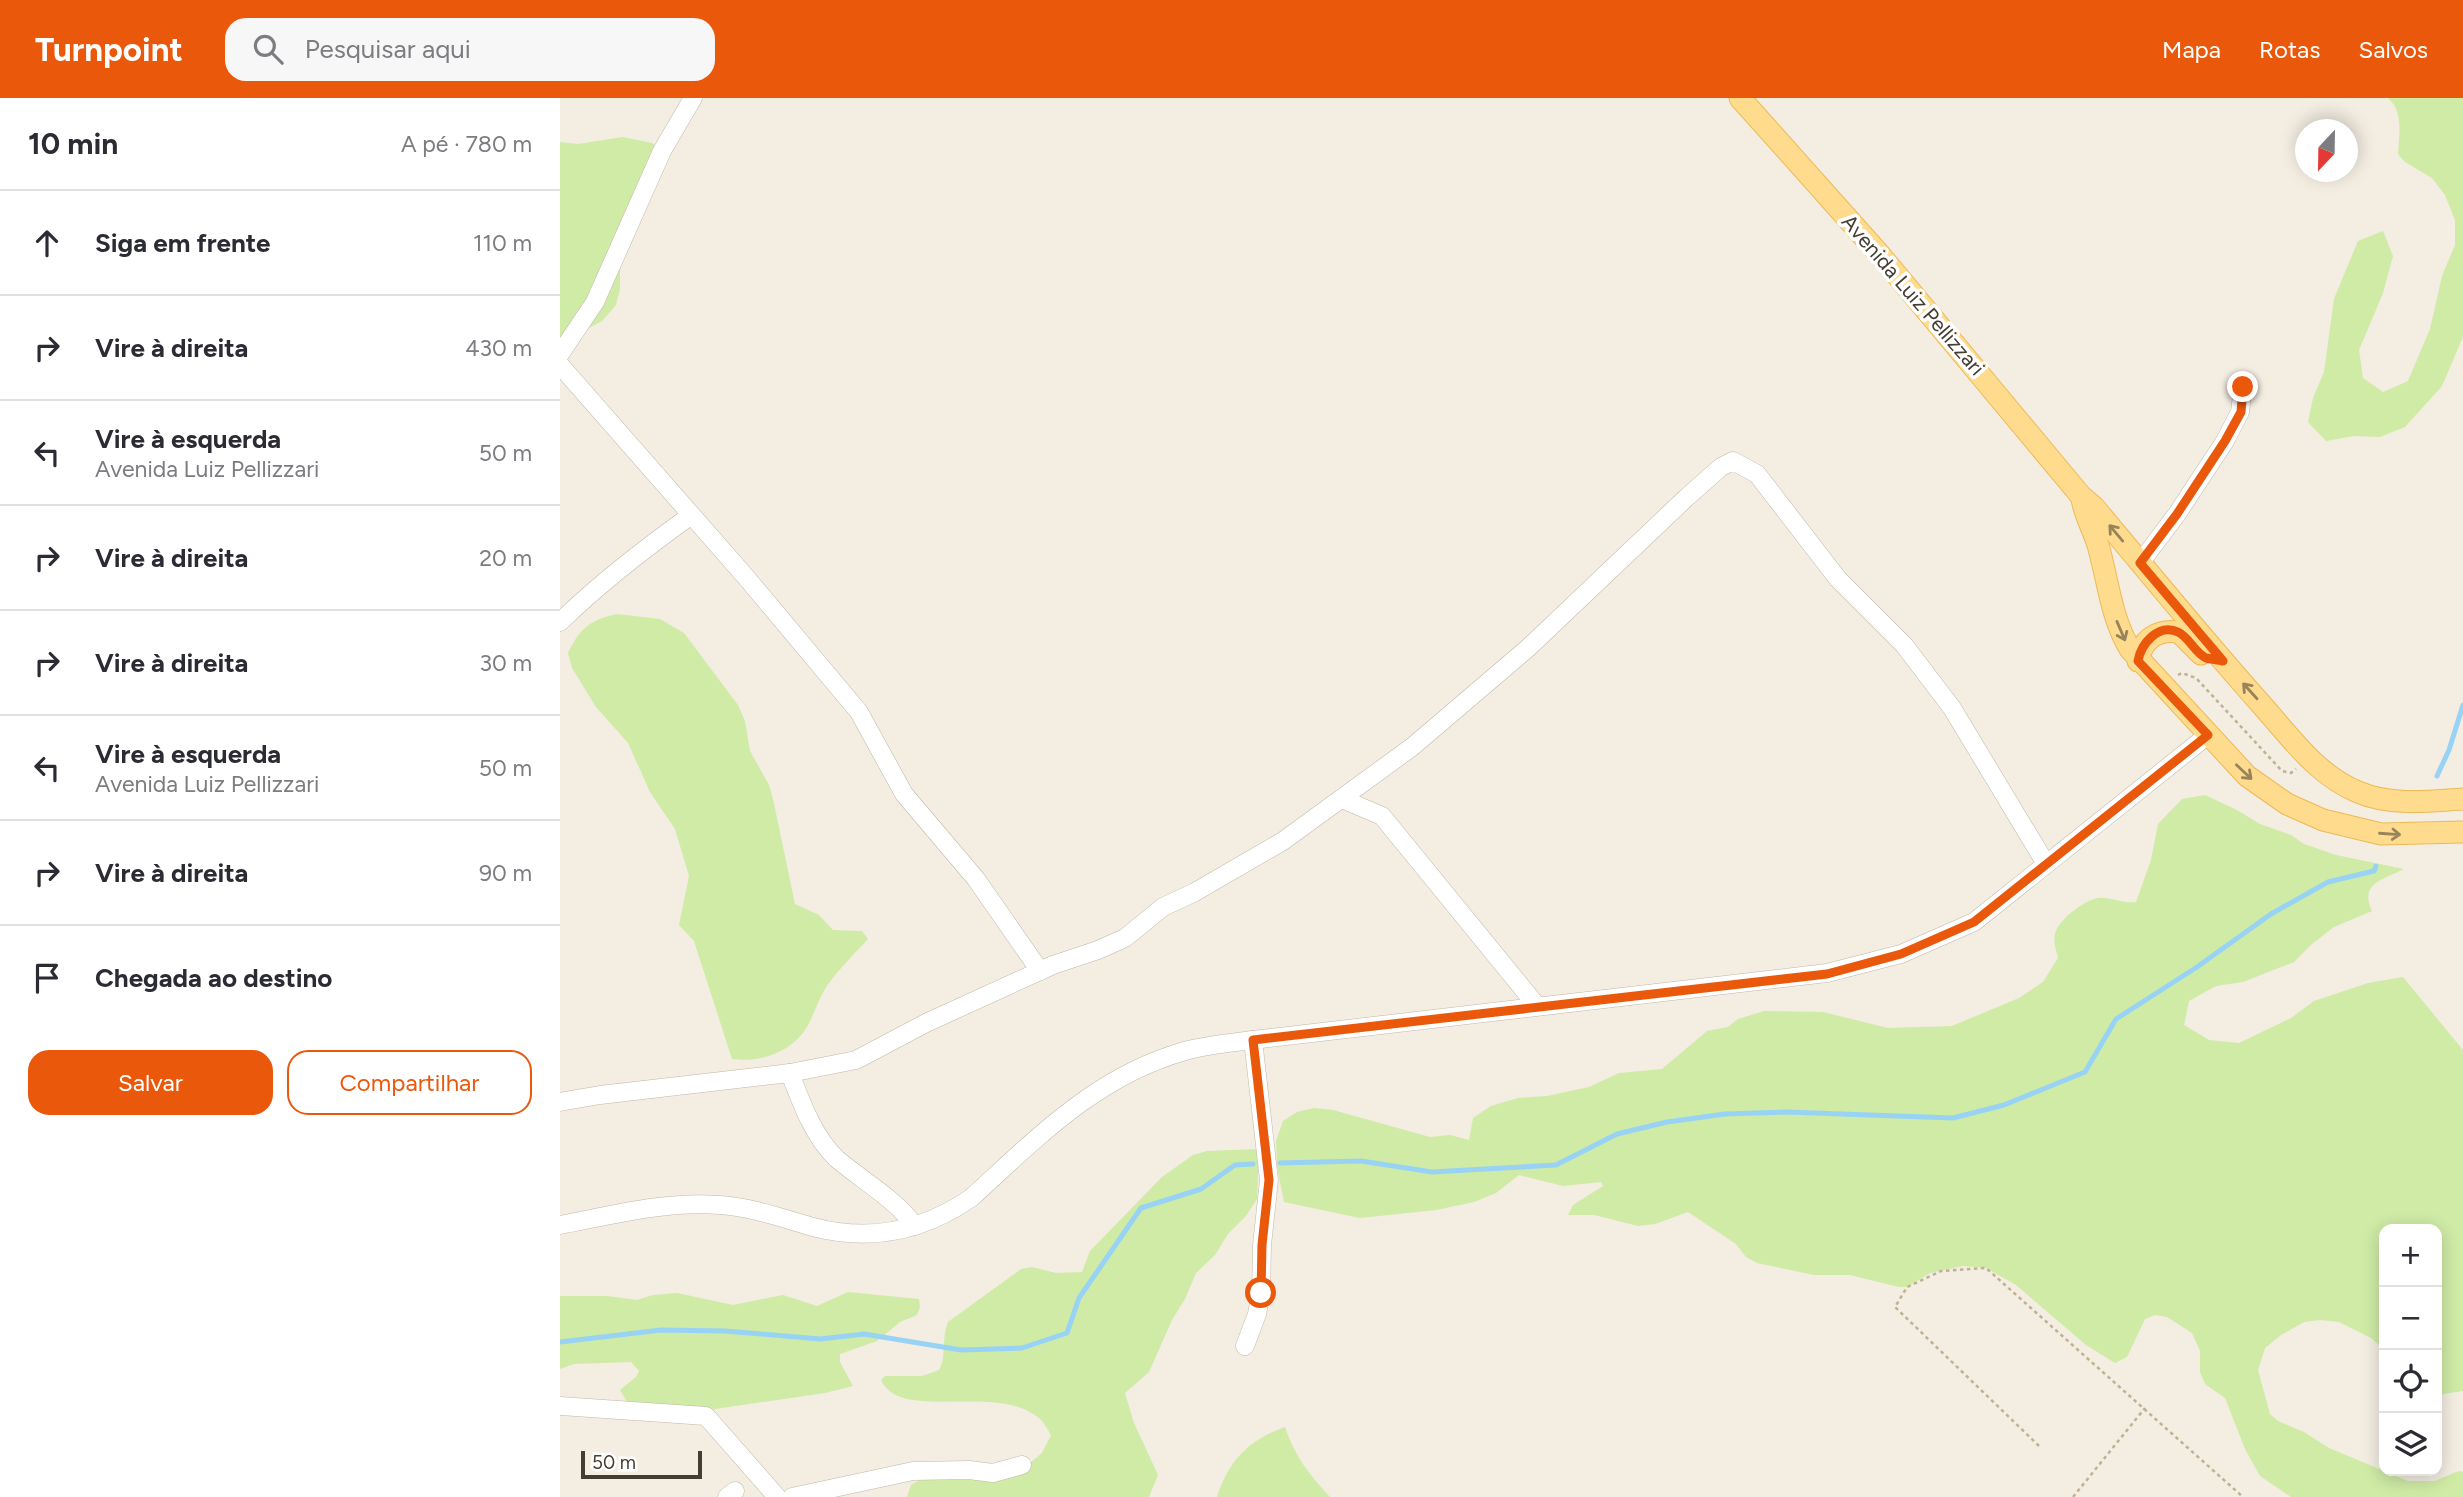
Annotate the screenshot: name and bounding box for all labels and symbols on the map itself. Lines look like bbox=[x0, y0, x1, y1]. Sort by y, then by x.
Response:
north arrow bbox=[2295, 119, 2358, 182]
street label: Avenida Luiz Pellizzari bbox=[1837, 209, 1990, 380]
route end bbox=[2227, 371, 2258, 402]
one-way arrow bbox=[2108, 525, 2124, 543]
one-way arrow bbox=[2115, 620, 2128, 642]
one-way arrow bbox=[2241, 683, 2258, 700]
one-way arrow bbox=[2235, 764, 2252, 781]
one-way arrow bbox=[2378, 828, 2400, 841]
route start bbox=[1245, 1277, 1276, 1308]
scale bar bbox=[581, 1448, 702, 1480]

